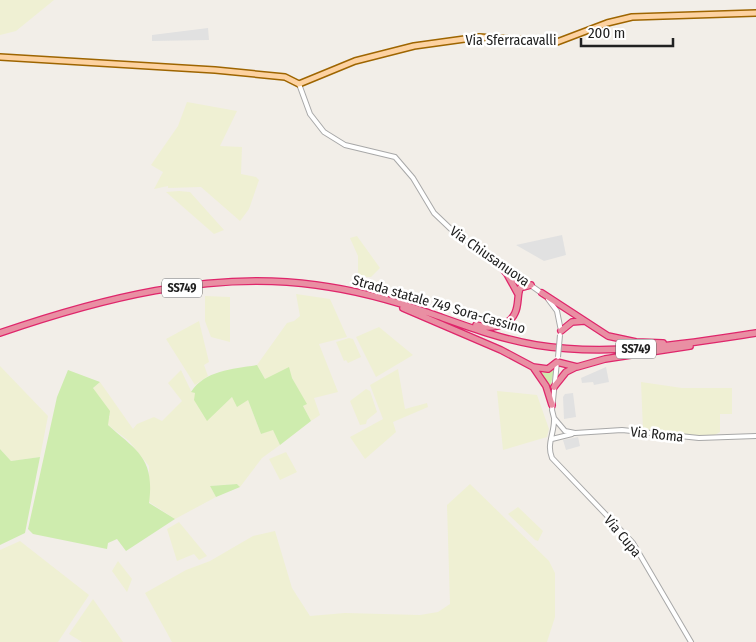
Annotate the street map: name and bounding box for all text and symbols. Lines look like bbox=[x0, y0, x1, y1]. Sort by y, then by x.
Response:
scale bar bbox=[581, 15, 674, 47]
text: 200 m bbox=[588, 24, 625, 42]
street label: Via Sferracavalli bbox=[465, 32, 557, 49]
street label: Via Chiusanuova bbox=[446, 223, 533, 290]
street label: Strada statale 749 Sora-Cassino bbox=[350, 272, 527, 337]
road number: SS749 bbox=[162, 278, 202, 298]
road number: SS749 bbox=[616, 339, 656, 358]
street label: Via Roma bbox=[630, 423, 684, 446]
street label: Via Cupa bbox=[600, 512, 645, 561]

